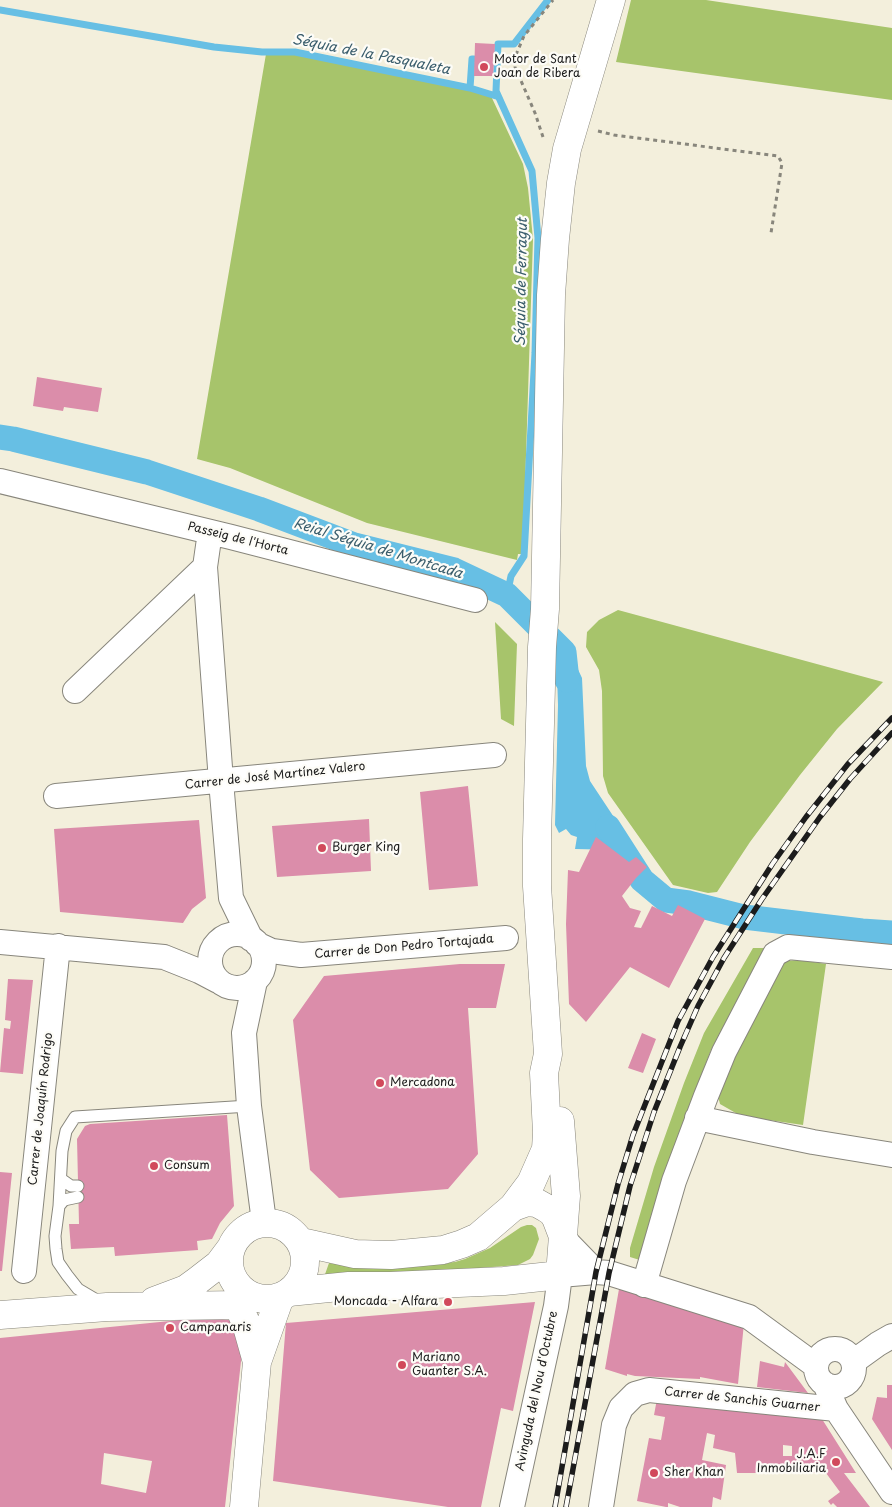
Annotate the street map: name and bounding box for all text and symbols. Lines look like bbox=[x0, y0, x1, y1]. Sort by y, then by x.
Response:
water label: Séquia de la Pasqualeta bbox=[291, 32, 451, 78]
place label: Motor de Sant Joan de Ribera bbox=[494, 53, 580, 81]
marker: Motor de Sant Joan de Ribera bbox=[478, 61, 490, 73]
water label: Séquia de Ferragut bbox=[512, 218, 532, 346]
water label: Reial Séquia de Montcada bbox=[292, 515, 464, 583]
street label: Passeig de l'Horta bbox=[186, 520, 290, 558]
street label: Carrer de José Martínez Valero bbox=[184, 759, 366, 793]
place label: Burger King bbox=[332, 841, 400, 855]
marker: Burger King bbox=[316, 842, 328, 854]
street label: Carrer de Don Pedro Tortajada bbox=[314, 932, 494, 962]
street label: Carrer de Joaquín Rodrigo bbox=[26, 1032, 56, 1186]
place label: Mercadona bbox=[390, 1076, 455, 1090]
marker: Mercadona bbox=[374, 1077, 386, 1089]
place label: Consum bbox=[164, 1159, 210, 1173]
marker: Consum bbox=[148, 1160, 160, 1172]
place label: Moncada - Alfara bbox=[334, 1295, 438, 1309]
marker: Moncada - Alfara bbox=[442, 1296, 454, 1308]
street label: Avinguda del Nou d'Octubre bbox=[513, 1310, 561, 1472]
place label: Campanaris bbox=[180, 1321, 251, 1335]
marker: Campanaris bbox=[164, 1322, 176, 1334]
place label: Mariano Guanter S.A. bbox=[412, 1351, 487, 1379]
marker: Mariano Guanter S.A. bbox=[396, 1359, 408, 1371]
street label: Carrer de Sanchis Guarner bbox=[663, 1385, 821, 1415]
place label: J.A.F Inmobiliaria bbox=[757, 1448, 826, 1476]
marker: J.A.F Inmobiliaria bbox=[830, 1456, 842, 1468]
place label: Sher Khan bbox=[664, 1466, 724, 1480]
marker: Sher Khan bbox=[648, 1467, 660, 1479]

